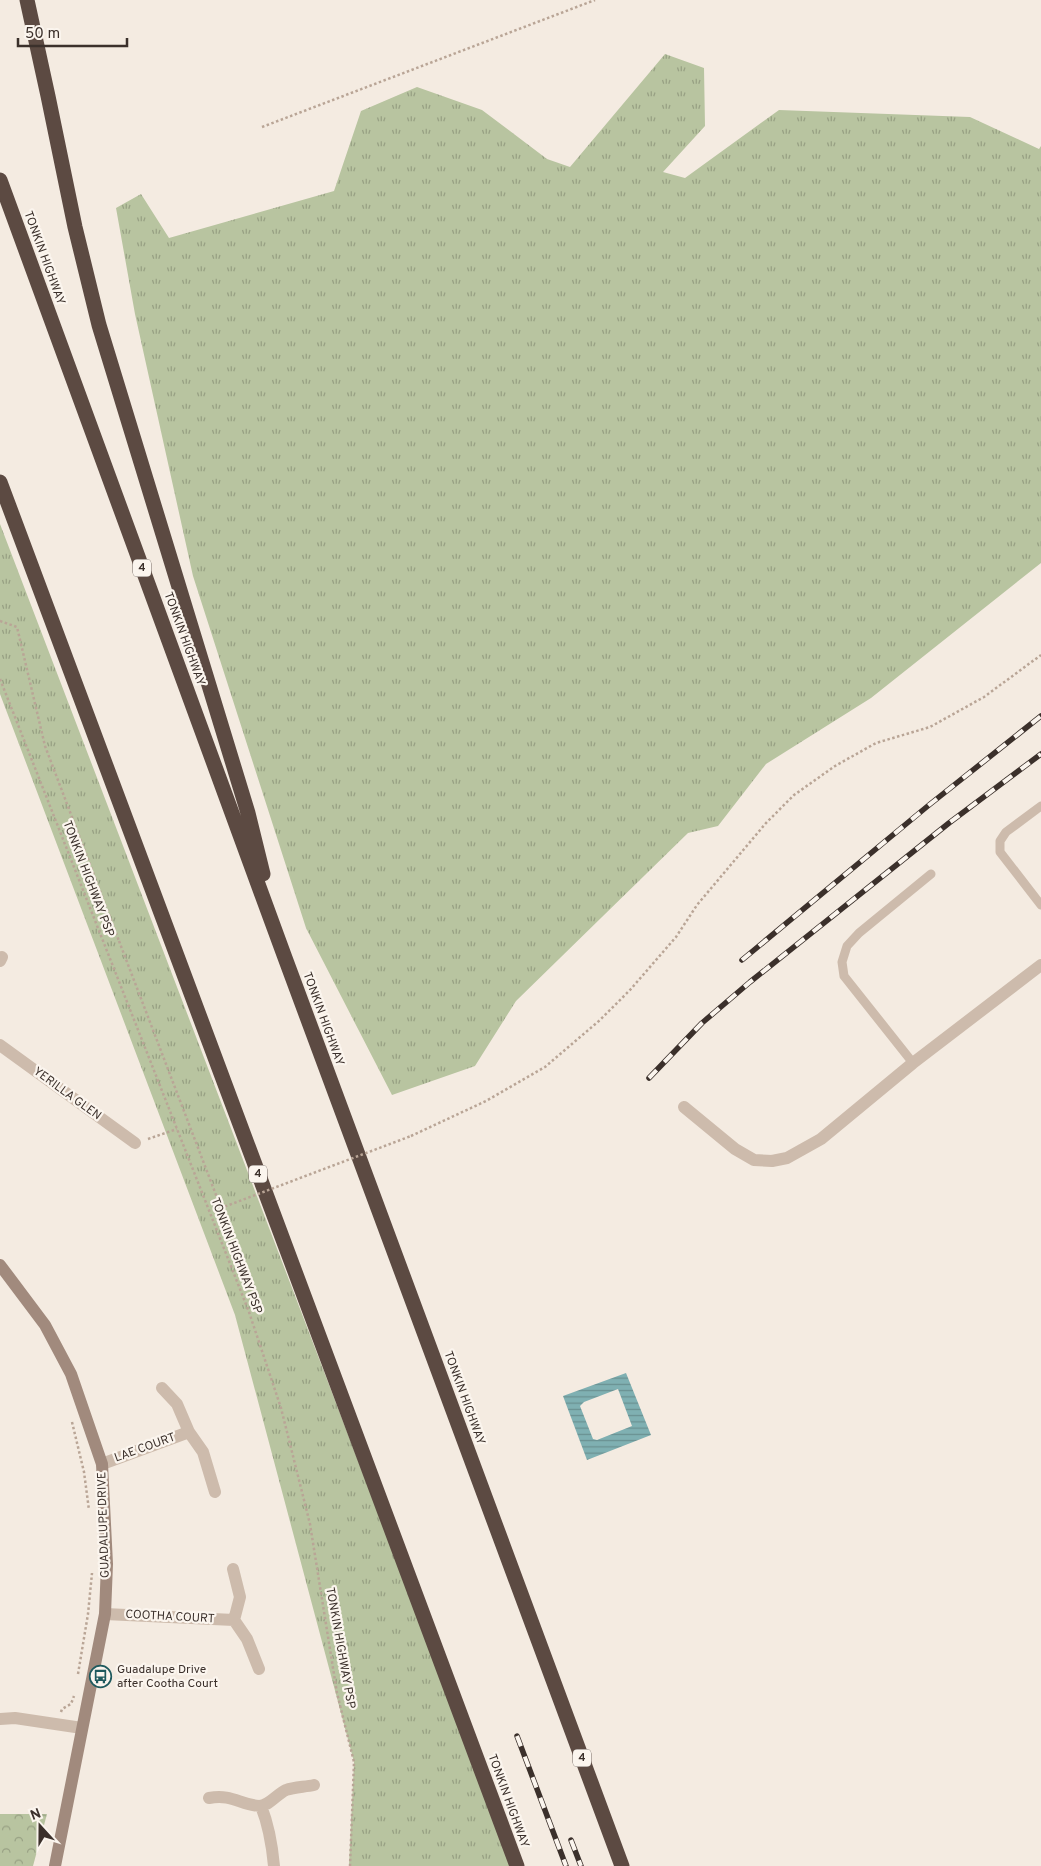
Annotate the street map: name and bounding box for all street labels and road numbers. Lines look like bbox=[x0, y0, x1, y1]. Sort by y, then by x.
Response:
street label: TONKIN HIGHWAY bbox=[20, 209, 69, 307]
road number: 4 bbox=[133, 560, 151, 576]
street label: TONKIN HIGHWAY bbox=[160, 590, 209, 688]
street label: TONKIN HIGHWAY PSP bbox=[58, 819, 118, 940]
street label: TONKIN HIGHWAY bbox=[299, 970, 348, 1068]
street label: YERILLA GLEN bbox=[30, 1064, 104, 1124]
road number: 4 bbox=[249, 1166, 267, 1182]
street label: TONKIN HIGHWAY PSP bbox=[206, 1196, 266, 1317]
street label: TONKIN HIGHWAY bbox=[440, 1349, 489, 1447]
street label: LAE COURT bbox=[112, 1430, 178, 1466]
street label: GUADALUPE DRIVE bbox=[94, 1472, 114, 1578]
street label: TONKIN HIGHWAY PSP bbox=[321, 1586, 359, 1710]
street label: COOTHA COURT bbox=[125, 1607, 215, 1627]
road number: 4 bbox=[573, 1750, 591, 1766]
street label: TONKIN HIGHWAY bbox=[484, 1752, 533, 1850]

